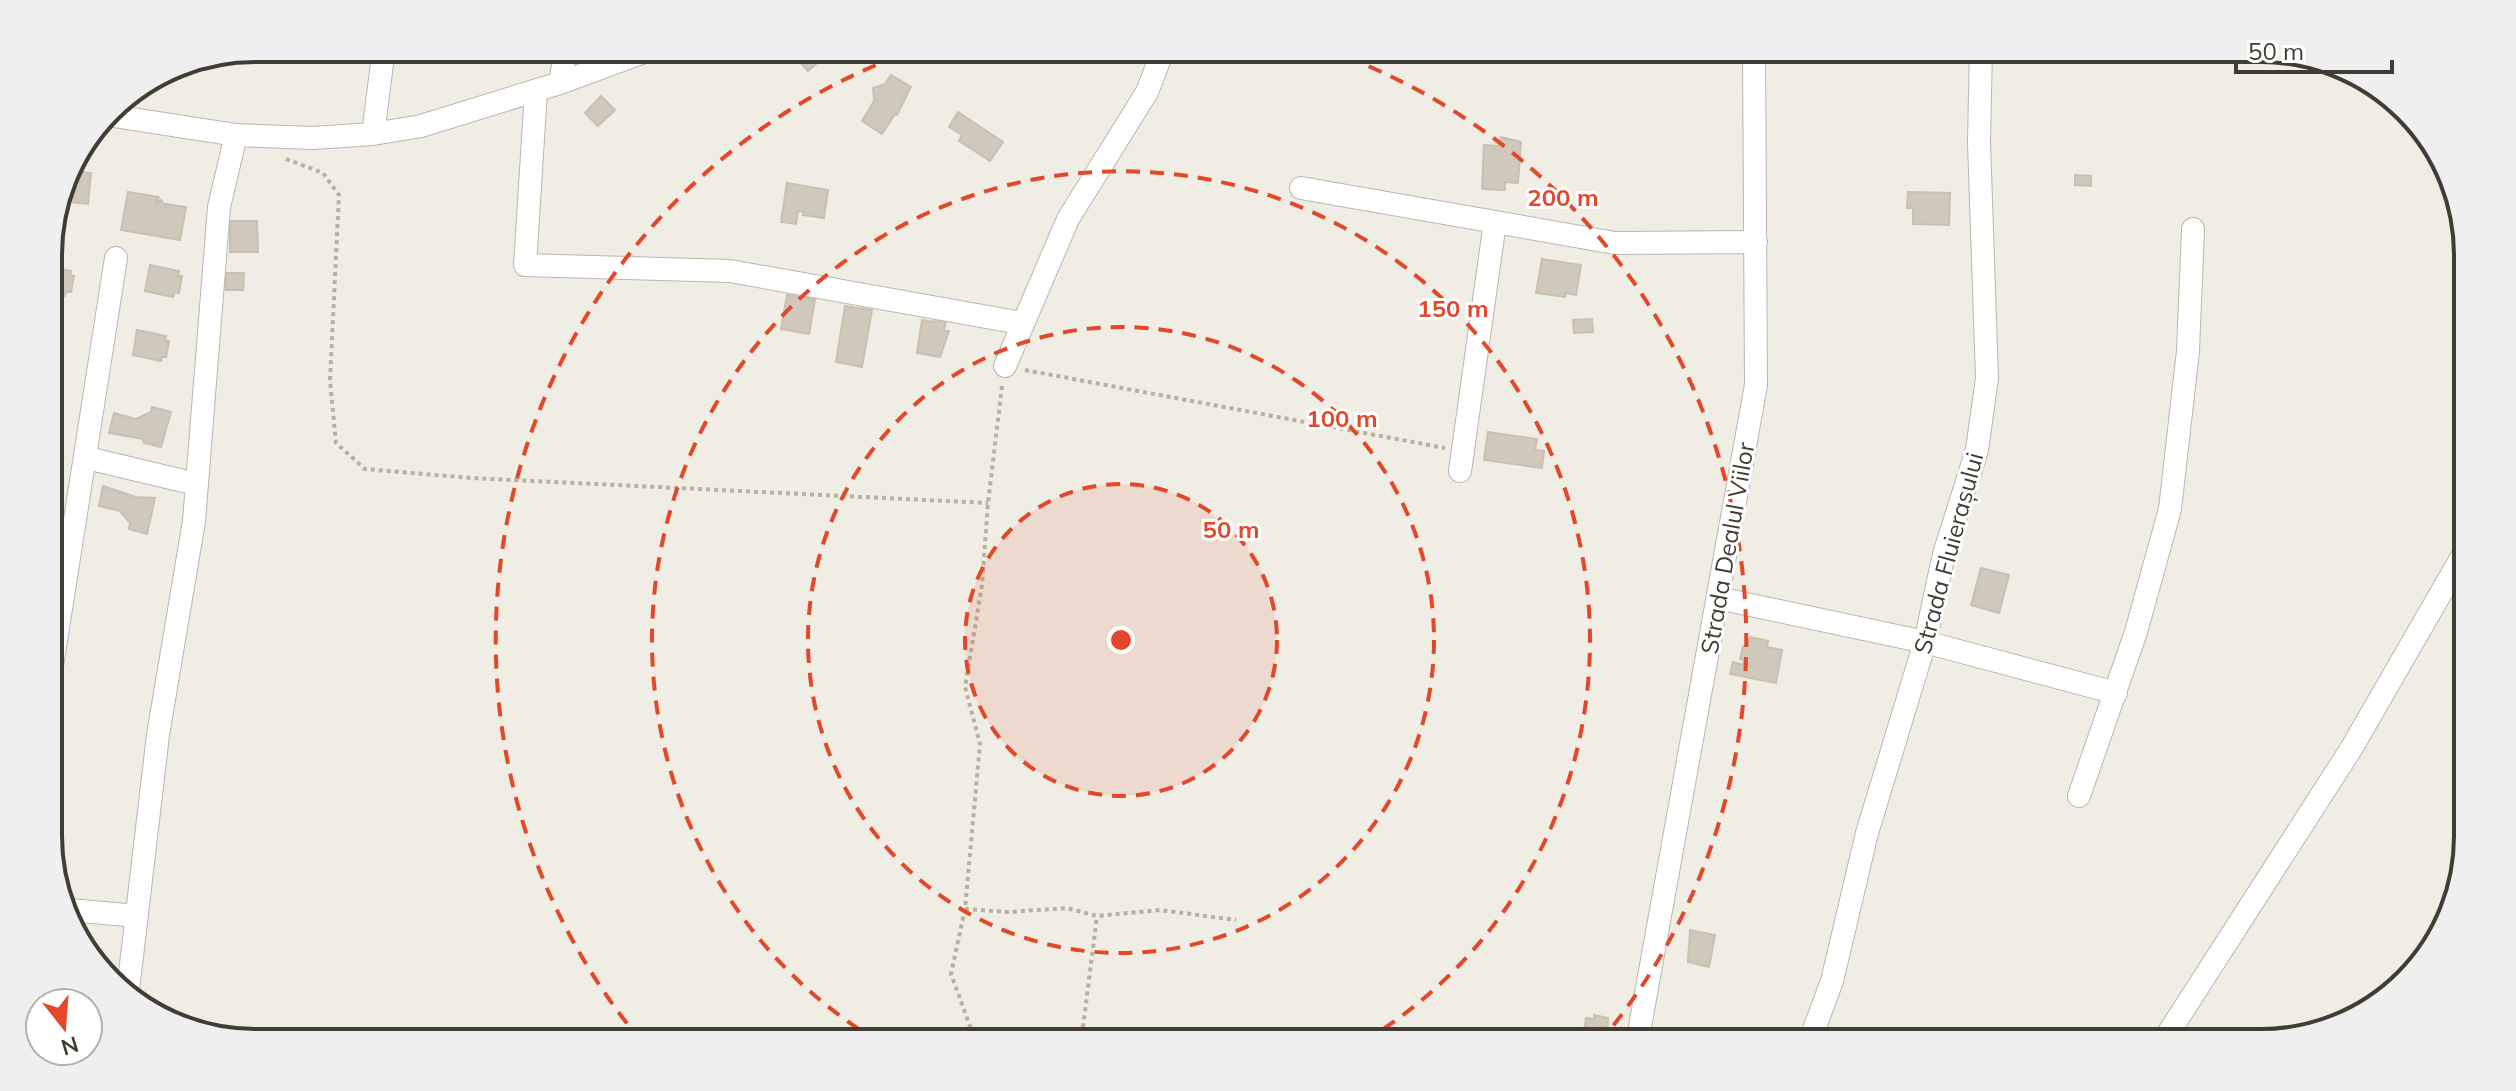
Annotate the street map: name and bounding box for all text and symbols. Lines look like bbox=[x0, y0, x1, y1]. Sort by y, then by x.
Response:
scale bar bbox=[2236, 24, 2392, 74]
text: 50 m bbox=[2248, 36, 2304, 66]
text: 200 m bbox=[1527, 182, 1599, 212]
text: 150 m bbox=[1417, 293, 1489, 323]
text: 100 m bbox=[1306, 403, 1378, 433]
street label: Strada Dealul Viilor bbox=[1694, 439, 1760, 656]
street label: Strada Fluierașului bbox=[1907, 449, 1990, 657]
text: 50 m bbox=[1203, 514, 1259, 544]
centre of rings bbox=[1107, 626, 1135, 654]
north arrow bbox=[24, 987, 104, 1067]
text: N bbox=[58, 1030, 82, 1062]

